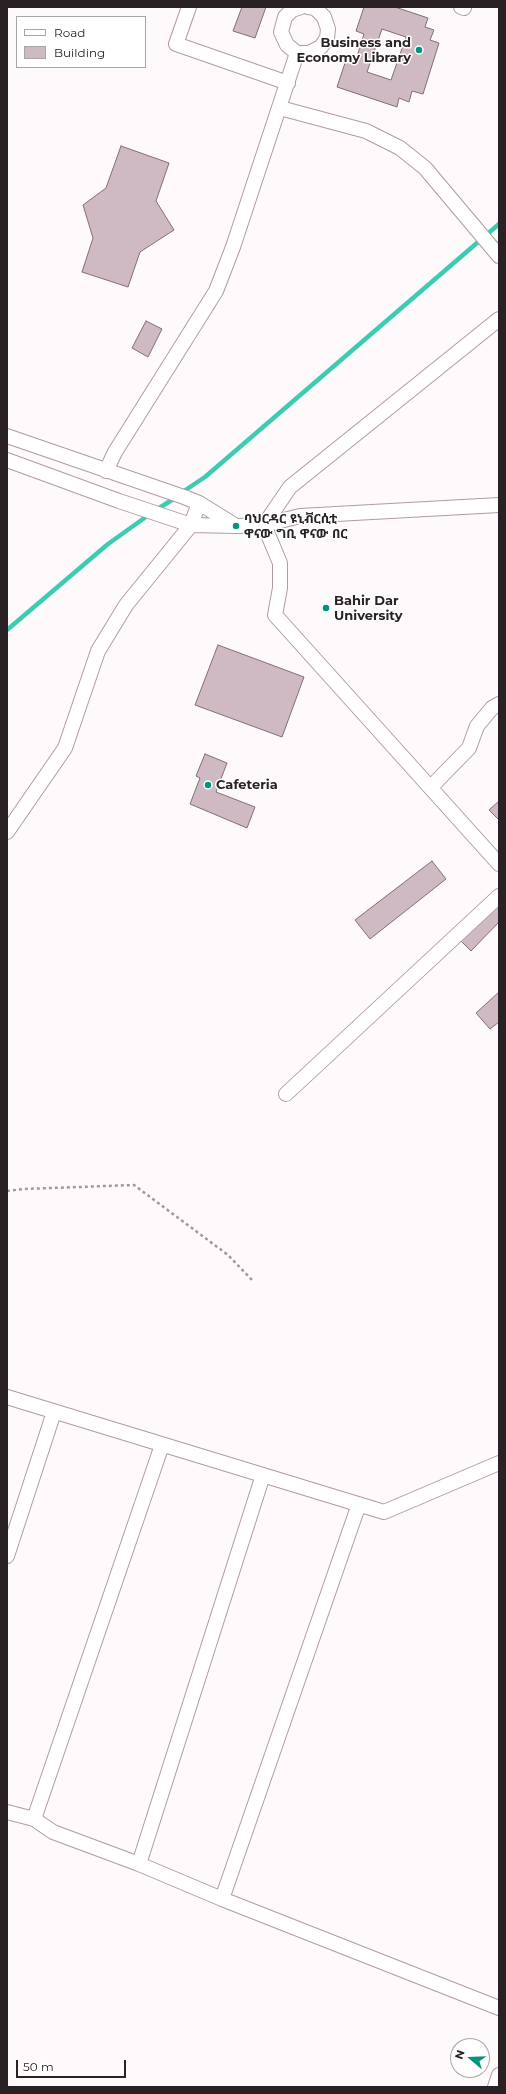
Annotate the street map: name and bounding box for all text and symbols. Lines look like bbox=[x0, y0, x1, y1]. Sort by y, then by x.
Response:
legend bbox=[16, 16, 146, 68]
text: Road bbox=[54, 25, 85, 40]
place label: Business and Economy Library bbox=[296, 35, 411, 66]
text: Building bbox=[54, 45, 105, 60]
marker: Business and Economy Library bbox=[414, 45, 424, 55]
place label: ባህርዳር ዩኒቭርሲቲ ዋናው ግቢ ዋናው በር bbox=[244, 511, 348, 542]
marker: ባህርዳር ዩኒቭርሲቲ ዋናው ግቢ ዋናው በር bbox=[231, 521, 241, 531]
place label: Bahir Dar University bbox=[334, 593, 402, 624]
marker: Bahir Dar University bbox=[321, 603, 331, 613]
place label: Cafeteria bbox=[216, 777, 278, 793]
marker: Cafeteria bbox=[203, 780, 213, 790]
north arrow bbox=[450, 2038, 490, 2078]
text: N bbox=[452, 2048, 468, 2061]
scale bar bbox=[18, 2052, 128, 2078]
text: 50 m bbox=[23, 2059, 54, 2074]

